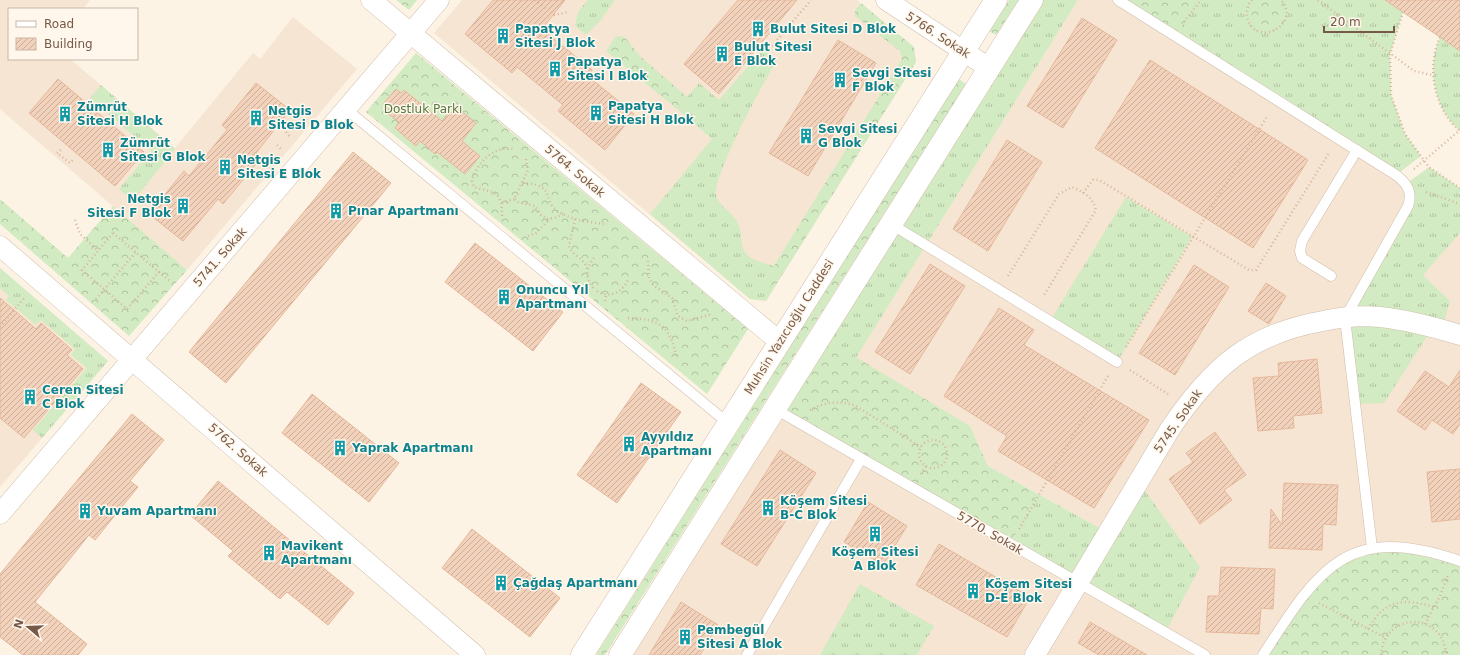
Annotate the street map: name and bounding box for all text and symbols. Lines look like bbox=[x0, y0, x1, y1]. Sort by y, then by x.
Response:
legend bbox=[8, 8, 138, 60]
scale bar bbox=[1324, 8, 1394, 34]
street label: 5766. Sokak bbox=[903, 9, 973, 61]
text: 20 m bbox=[1330, 15, 1361, 29]
text: Road bbox=[44, 17, 74, 31]
building icon: Bulut Sitesi D Blok bbox=[749, 20, 767, 38]
place label: Papatya Sitesi J Blok bbox=[515, 22, 596, 50]
place label: Bulut Sitesi D Blok bbox=[770, 22, 897, 36]
building icon: Papatya Sitesi J Blok bbox=[494, 27, 512, 45]
text: Building bbox=[44, 37, 93, 51]
place label: Bulut Sitesi E Blok bbox=[734, 40, 812, 68]
building icon: Bulut Sitesi E Blok bbox=[713, 45, 731, 63]
place label: Papatya Sitesi I Blok bbox=[567, 55, 648, 83]
building icon: Papatya Sitesi I Blok bbox=[546, 60, 564, 78]
place label: Sevgi Sitesi F Blok bbox=[852, 66, 931, 94]
building icon: Sevgi Sitesi F Blok bbox=[831, 71, 849, 89]
place label: Papatya Sitesi H Blok bbox=[608, 99, 695, 127]
place label: Zümrüt Sitesi H Blok bbox=[77, 100, 164, 128]
park label: Dostluk Parkı bbox=[384, 102, 462, 116]
place label: Netgis Sitesi D Blok bbox=[268, 104, 355, 132]
building icon: Papatya Sitesi H Blok bbox=[587, 104, 605, 122]
building icon: Zümrüt Sitesi H Blok bbox=[56, 105, 74, 123]
building icon: Netgis Sitesi D Blok bbox=[247, 109, 265, 127]
place label: Sevgi Sitesi G Blok bbox=[818, 122, 897, 150]
building icon: Sevgi Sitesi G Blok bbox=[797, 127, 815, 145]
place label: Zümrüt Sitesi G Blok bbox=[120, 136, 207, 164]
building icon: Zümrüt Sitesi G Blok bbox=[99, 141, 117, 159]
street label: 5764. Sokak bbox=[542, 142, 608, 200]
place label: Netgis Sitesi E Blok bbox=[237, 153, 322, 181]
building icon: Netgis Sitesi E Blok bbox=[216, 158, 234, 176]
place label: Netgis Sitesi F Blok bbox=[87, 192, 172, 220]
building icon: Netgis Sitesi F Blok bbox=[174, 197, 192, 215]
building icon: Pınar Apartmanı bbox=[327, 202, 345, 220]
place label: Pınar Apartmanı bbox=[348, 204, 459, 218]
street label: 5741. Sokak bbox=[190, 224, 250, 290]
street label: Muhsin Yazıcıoğlu Caddesi bbox=[742, 257, 836, 397]
place label: Onuncu Yıl Apartmanı bbox=[516, 283, 589, 311]
building icon: Onuncu Yıl Apartmanı bbox=[495, 288, 513, 306]
place label: Ceren Sitesi C Blok bbox=[42, 383, 124, 411]
street label: 5745. Sokak bbox=[1151, 387, 1205, 455]
building icon: Ceren Sitesi C Blok bbox=[21, 388, 39, 406]
street label: 5762. Sokak bbox=[205, 420, 271, 480]
place label: Ayyıldız Apartmanı bbox=[641, 430, 712, 458]
building icon: Ayyıldız Apartmanı bbox=[620, 435, 638, 453]
building icon: Yaprak Apartmanı bbox=[331, 439, 349, 457]
place label: Yaprak Apartmanı bbox=[351, 441, 473, 455]
place label: Köşem Sitesi B-C Blok bbox=[780, 494, 867, 522]
building icon: Köşem Sitesi B-C Blok bbox=[759, 499, 777, 517]
building icon: Yuvam Apartmanı bbox=[76, 502, 94, 520]
place label: Yuvam Apartmanı bbox=[96, 504, 217, 518]
street label: 5770. Sokak bbox=[954, 508, 1026, 558]
building icon: Köşem Sitesi A Blok bbox=[866, 525, 884, 543]
place label: Mavikent Apartmanı bbox=[281, 539, 352, 567]
building icon: Mavikent Apartmanı bbox=[260, 544, 278, 562]
place label: Köşem Sitesi A Blok bbox=[831, 545, 919, 573]
building icon: Çağdaş Apartmanı bbox=[492, 574, 510, 592]
place label: Çağdaş Apartmanı bbox=[513, 576, 637, 590]
place label: Köşem Sitesi D-E Blok bbox=[985, 577, 1072, 605]
building icon: Köşem Sitesi D-E Blok bbox=[964, 582, 982, 600]
north arrow bbox=[8, 607, 48, 647]
text: N bbox=[11, 617, 27, 630]
place label: Pembegül Sitesi A Blok bbox=[697, 623, 783, 651]
building icon: Pembegül Sitesi A Blok bbox=[676, 628, 694, 646]

